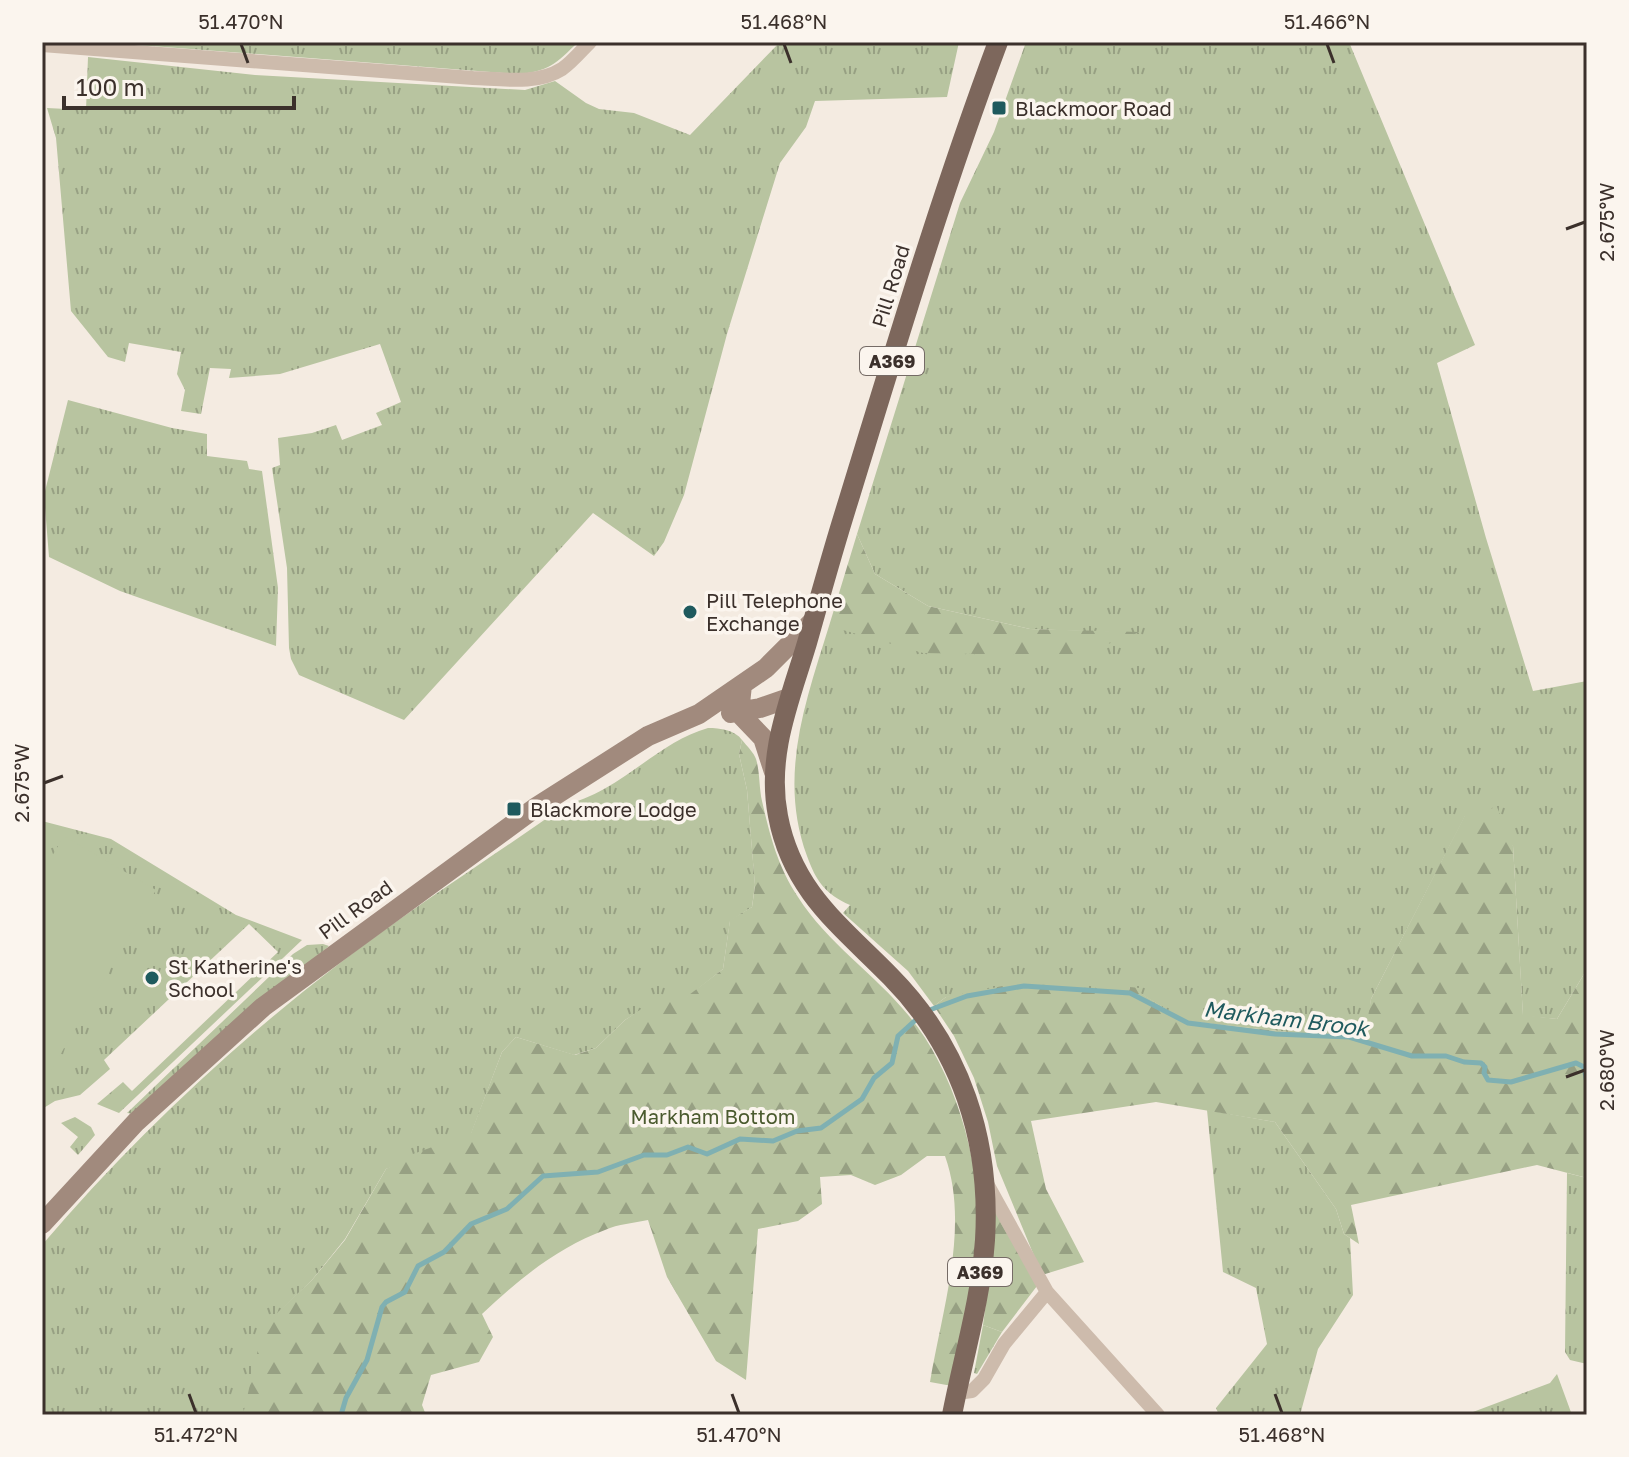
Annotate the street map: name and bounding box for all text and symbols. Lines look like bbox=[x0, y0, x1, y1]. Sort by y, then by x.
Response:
text: 51.470°N bbox=[198, 9, 284, 33]
text: 51.468°N bbox=[741, 9, 827, 33]
text: 51.466°N bbox=[1284, 9, 1370, 33]
scale bar bbox=[64, 60, 294, 110]
text: 100 m bbox=[76, 72, 145, 101]
place label: Blackmoor Road bbox=[1015, 96, 1172, 120]
marker: Blackmoor Road bbox=[990, 99, 1008, 117]
text: 2.675°W bbox=[1594, 183, 1618, 261]
street label: Pill Road bbox=[866, 242, 914, 330]
road number: A369 bbox=[860, 347, 924, 375]
place label: Pill Telephone Exchange bbox=[706, 588, 843, 635]
marker: Pill Telephone Exchange bbox=[681, 603, 699, 621]
text: 2.675°W bbox=[9, 744, 33, 822]
place label: Blackmore Lodge bbox=[530, 797, 697, 821]
marker: Blackmore Lodge bbox=[505, 800, 523, 818]
street label: Pill Road bbox=[313, 874, 397, 944]
place label: St Katherine's School bbox=[168, 954, 302, 1001]
marker: St Katherine's School bbox=[143, 969, 161, 987]
water label: Markham Brook bbox=[1202, 995, 1372, 1042]
text: 2.680°W bbox=[1594, 1029, 1618, 1111]
park label: Markham Bottom bbox=[631, 1104, 795, 1128]
road number: A369 bbox=[948, 1258, 1012, 1286]
text: 51.472°N bbox=[154, 1422, 238, 1446]
text: 51.470°N bbox=[696, 1422, 782, 1446]
text: 51.468°N bbox=[1239, 1422, 1325, 1446]

